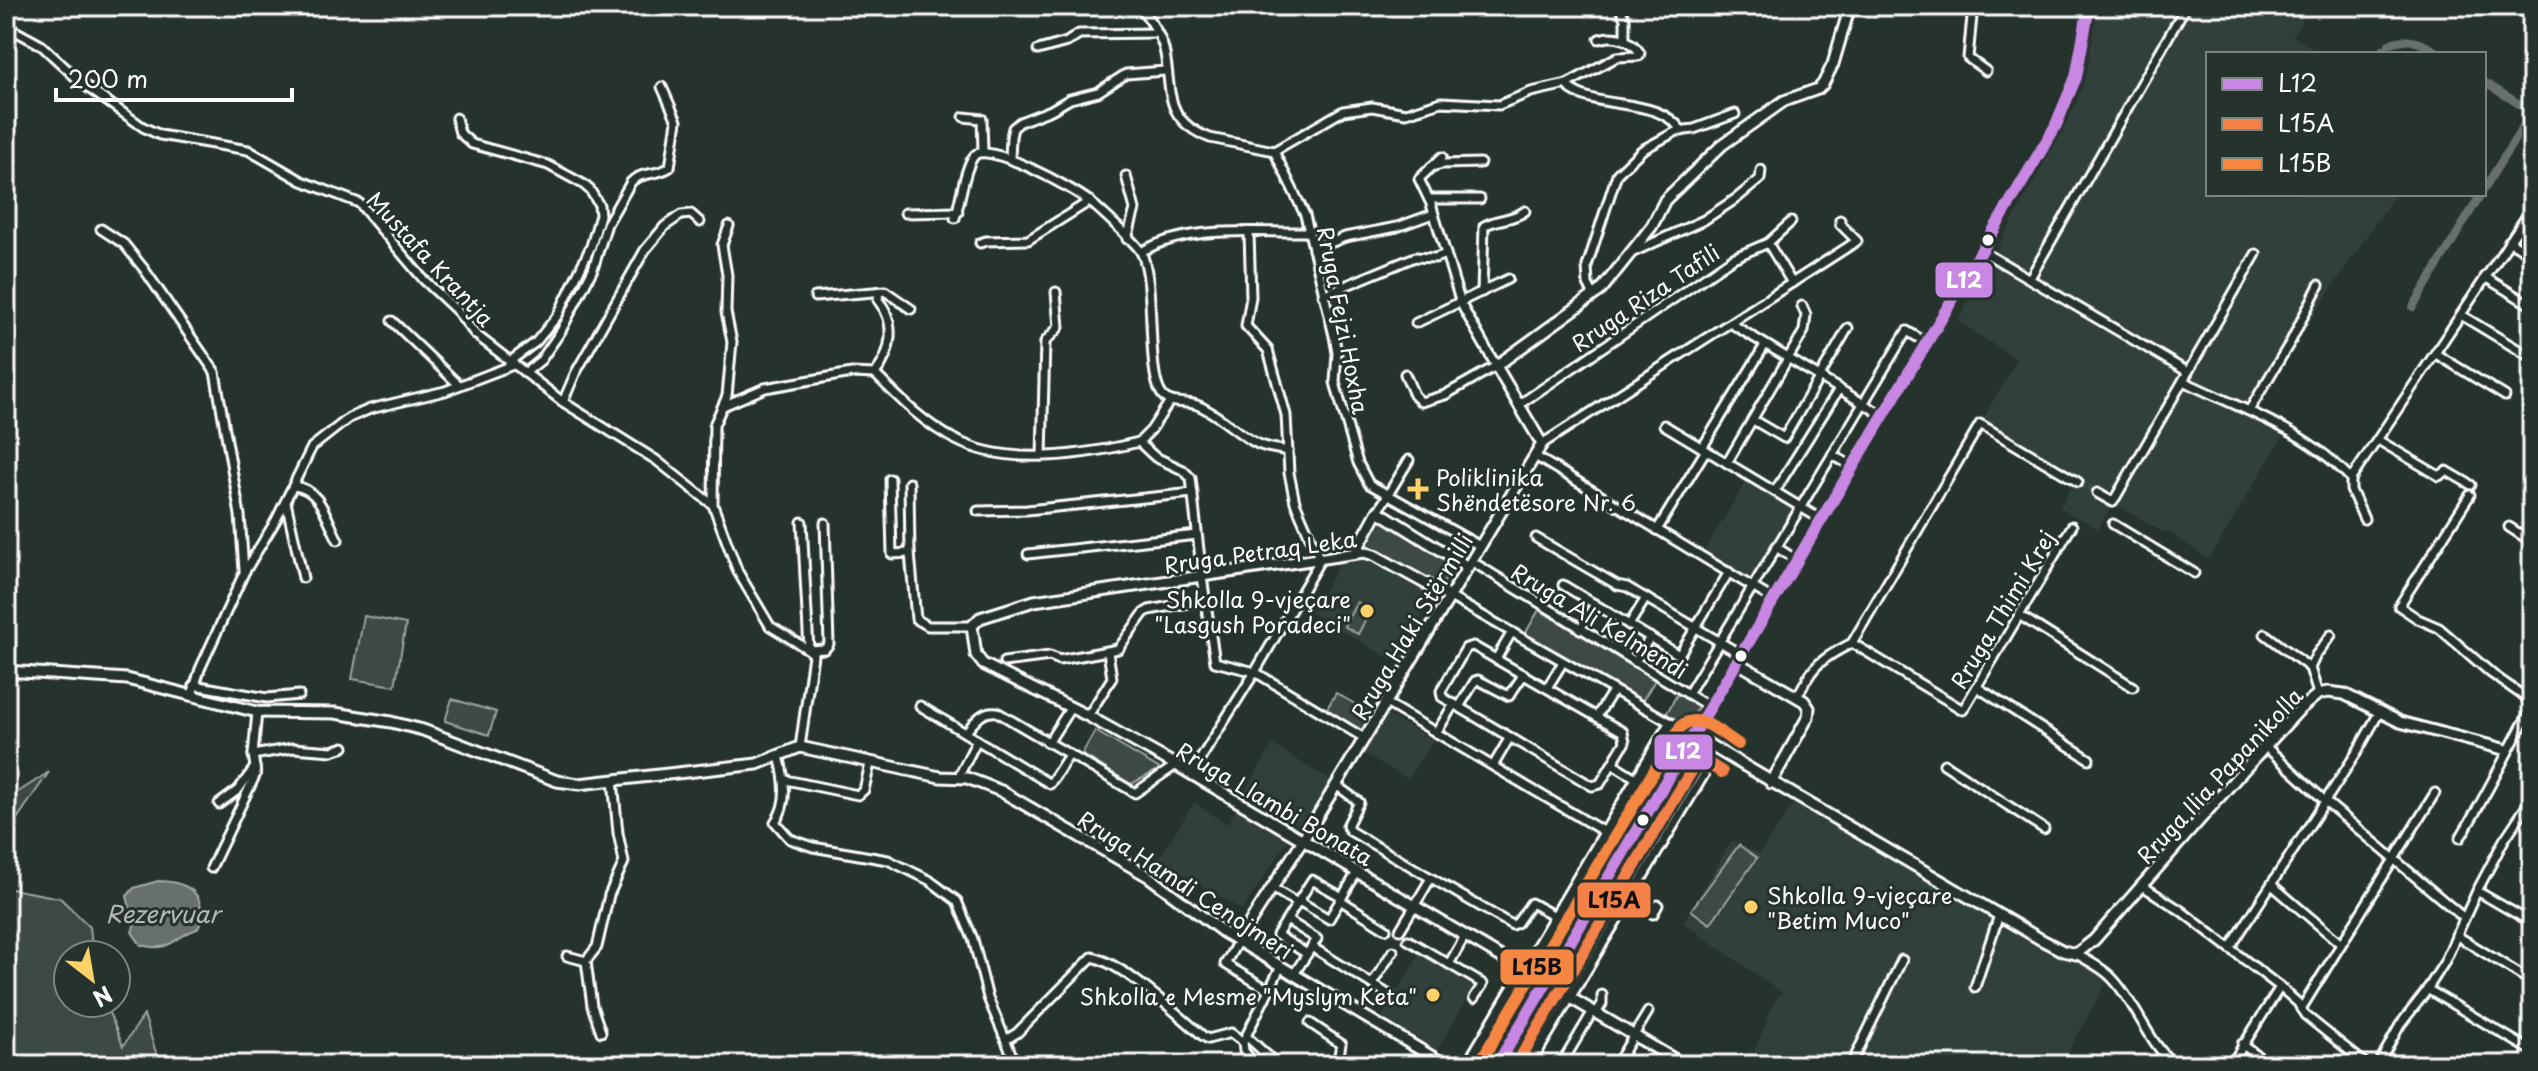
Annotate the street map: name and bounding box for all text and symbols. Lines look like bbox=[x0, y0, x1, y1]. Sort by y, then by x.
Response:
scale bar bbox=[56, 52, 292, 102]
legend bbox=[2206, 52, 2486, 196]
text: 200 m bbox=[68, 60, 148, 96]
text: L12 bbox=[2278, 64, 2317, 100]
text: L15A bbox=[2278, 104, 2334, 140]
text: L15B bbox=[2278, 144, 2331, 180]
street label: Mustafa Krantja bbox=[360, 183, 503, 333]
street label: Rruga Fejzi Hoxha bbox=[1310, 223, 1378, 417]
unlabelled marker bbox=[1980, 232, 1996, 248]
street label: Rruga Riza Tafili bbox=[1564, 235, 1726, 359]
line badge: L12 bbox=[1934, 261, 1994, 299]
text: L12 bbox=[1946, 262, 1982, 295]
place label: Poliklinika Shëndetësore Nr. 6 bbox=[1436, 460, 1636, 518]
marker: Poliklinika Shëndetësore Nr. 6 bbox=[1407, 478, 1429, 500]
street label: Rruga Petraq Leka bbox=[1162, 521, 1359, 581]
street label: Rruga Thimi Krej bbox=[1942, 523, 2062, 695]
street label: Rruga Haki Stërmilli bbox=[1342, 526, 1480, 726]
street label: Rruga Ali Kelmendi bbox=[1505, 554, 1695, 686]
place label: Shkolla 9-vjeçare "Lasgush Poradeci" bbox=[1154, 582, 1351, 640]
marker: Shkolla 9-vjeçare "Lasgush Poradeci" bbox=[1358, 602, 1376, 620]
unlabelled marker bbox=[1733, 648, 1749, 664]
street label: Rruga Ilia Papanikolla bbox=[2128, 679, 2310, 871]
street label: Rruga Llambi Bonata bbox=[1170, 733, 1380, 873]
line badge: L12 bbox=[1653, 733, 1714, 771]
text: L12 bbox=[1665, 733, 1701, 766]
street label: Rruga Hamdi Cenojmeri bbox=[1072, 802, 1300, 966]
unlabelled marker bbox=[1635, 812, 1651, 828]
place label: Shkolla 9-vjeçare "Betim Muco" bbox=[1767, 878, 1952, 936]
line badge: L15A bbox=[1576, 881, 1652, 919]
text: L15A bbox=[1588, 882, 1640, 915]
water label: Rezervuar bbox=[106, 895, 223, 931]
marker: Shkolla 9-vjeçare "Betim Muco" bbox=[1742, 898, 1760, 916]
north arrow bbox=[52, 939, 132, 1019]
line badge: L15B bbox=[1499, 948, 1575, 986]
text: L15B bbox=[1512, 949, 1562, 982]
text: N bbox=[87, 979, 119, 1016]
place label: Shkolla e Mesme "Myslym Keta" bbox=[1080, 979, 1417, 1012]
marker: Shkolla e Mesme "Myslym Keta" bbox=[1424, 986, 1442, 1004]

